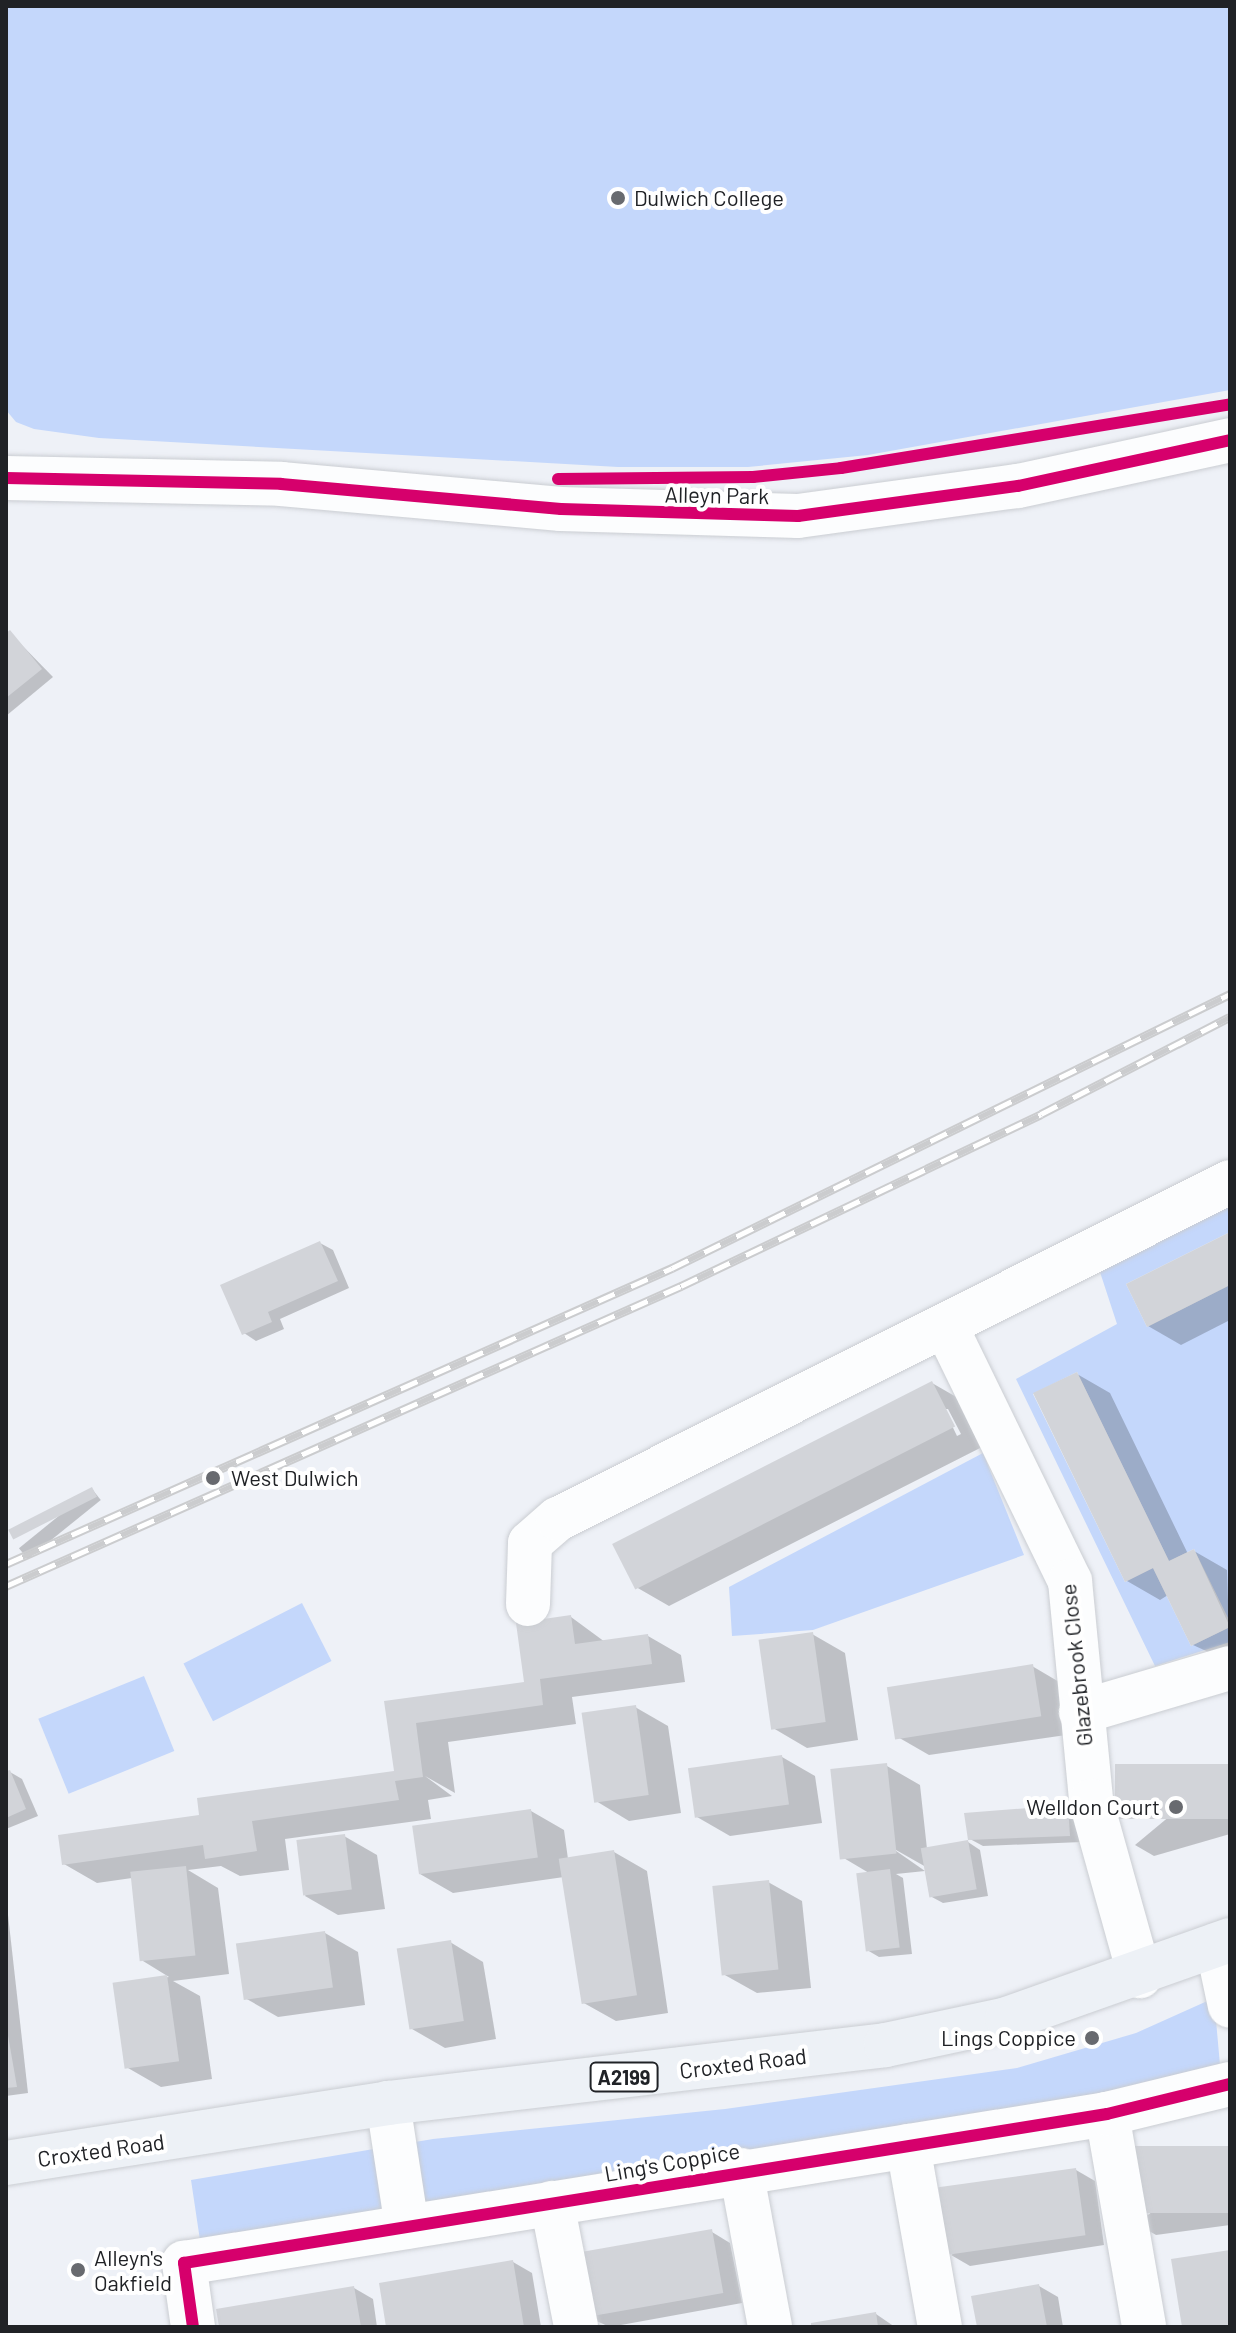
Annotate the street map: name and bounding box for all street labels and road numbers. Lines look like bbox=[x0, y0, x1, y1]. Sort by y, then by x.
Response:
street label: Alleyn Park bbox=[665, 481, 769, 509]
street label: Glazebrook Close bbox=[1054, 1582, 1098, 1748]
street label: Croxted Road bbox=[678, 2042, 808, 2084]
road number: A2199 bbox=[588, 2061, 660, 2093]
street label: Croxted Road bbox=[36, 2128, 166, 2172]
street label: Ling's Coppice bbox=[602, 2137, 742, 2187]

